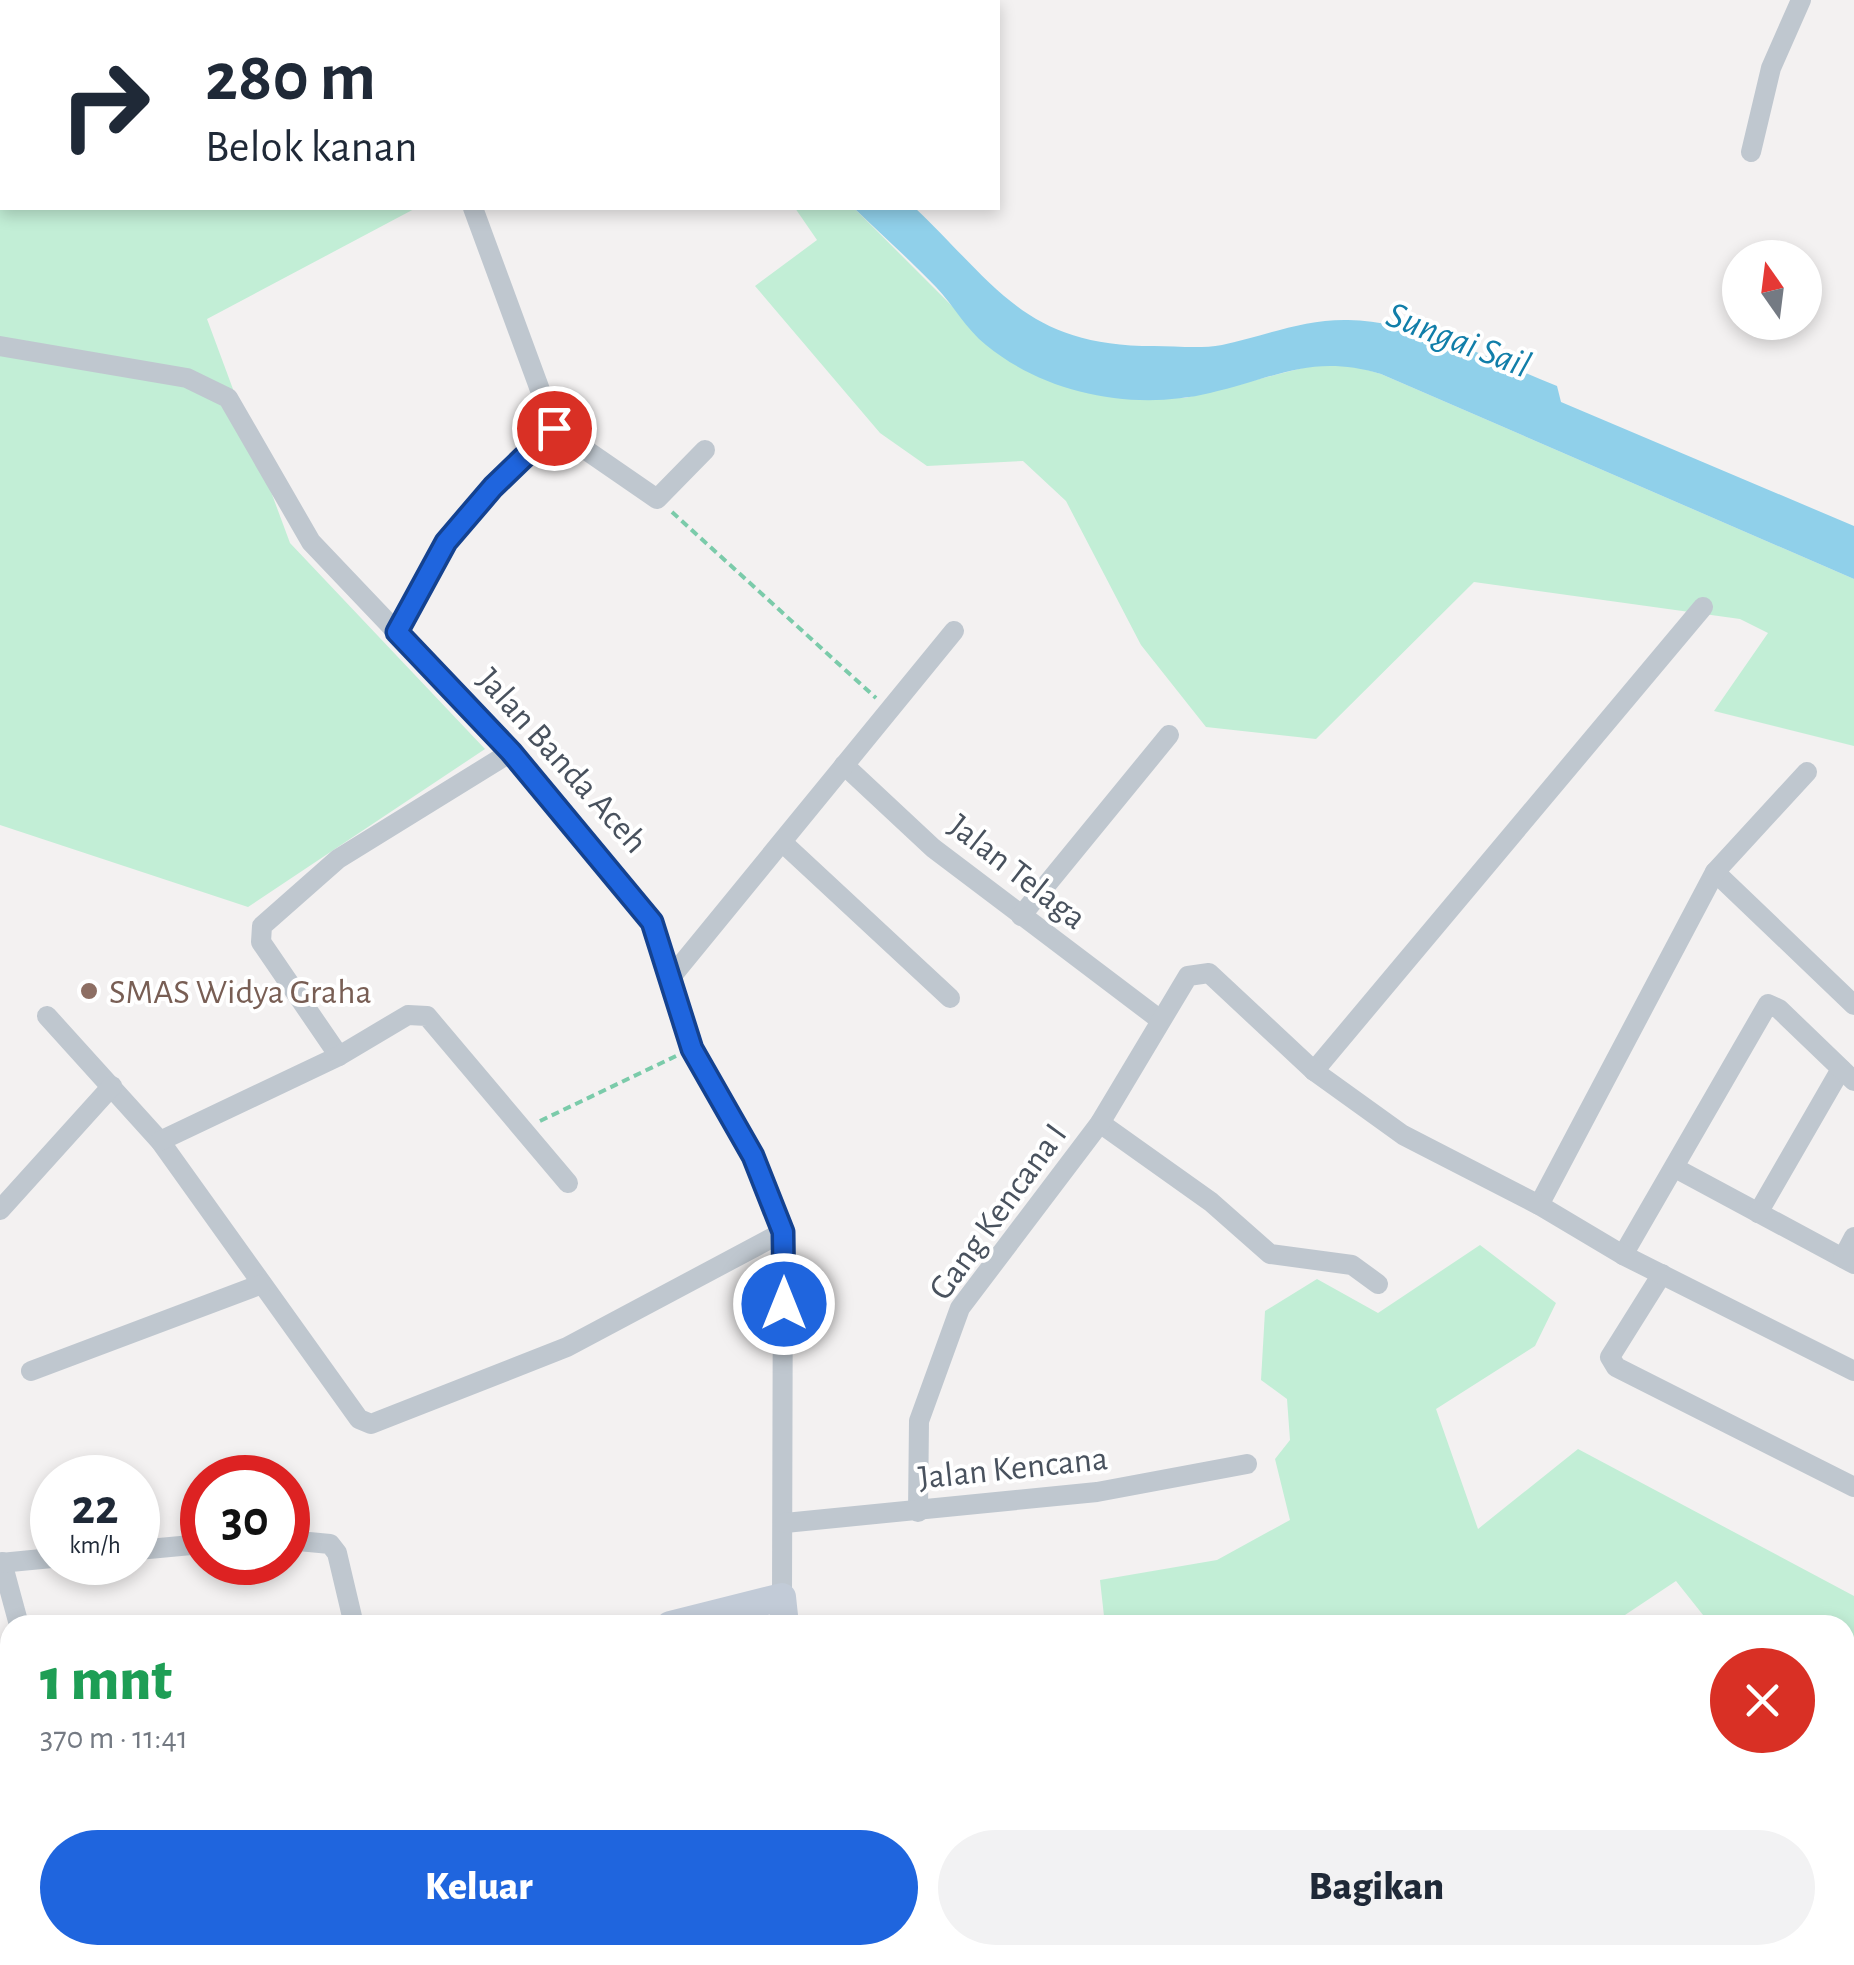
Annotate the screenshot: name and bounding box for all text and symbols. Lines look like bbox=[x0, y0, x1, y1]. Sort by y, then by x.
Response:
icon: right bbox=[40, 40, 170, 170]
text: 280 m bbox=[205, 43, 376, 113]
text: Belok kanan bbox=[205, 125, 417, 170]
north arrow bbox=[1722, 240, 1822, 340]
map controls bbox=[1722, 240, 1822, 340]
water label: Sungai Sail bbox=[1381, 296, 1535, 386]
pin bbox=[512, 386, 597, 471]
icon: arrive bbox=[527, 401, 582, 456]
street label: Jalan Banda Aceh bbox=[470, 662, 653, 860]
street label: Jalan Telaga bbox=[942, 808, 1092, 936]
place label: SMAS Widya Graha bbox=[109, 975, 372, 1010]
marker: SMAS Widya Graha bbox=[78, 980, 100, 1002]
street label: Gang Kencana I bbox=[923, 1117, 1074, 1306]
position arrow bbox=[732, 1252, 836, 1356]
street label: Jalan Kencana bbox=[917, 1441, 1110, 1496]
speed limit sign: 30 bbox=[180, 1455, 310, 1585]
text: 22 bbox=[71, 1483, 119, 1533]
text: km/h bbox=[69, 1533, 121, 1558]
button: close bbox=[1710, 1648, 1815, 1753]
text: 1 mnt bbox=[40, 1651, 172, 1711]
text: 370 m · 11:41 bbox=[40, 1722, 188, 1754]
button: Keluar bbox=[40, 1830, 918, 1945]
button: Bagikan bbox=[938, 1830, 1815, 1945]

